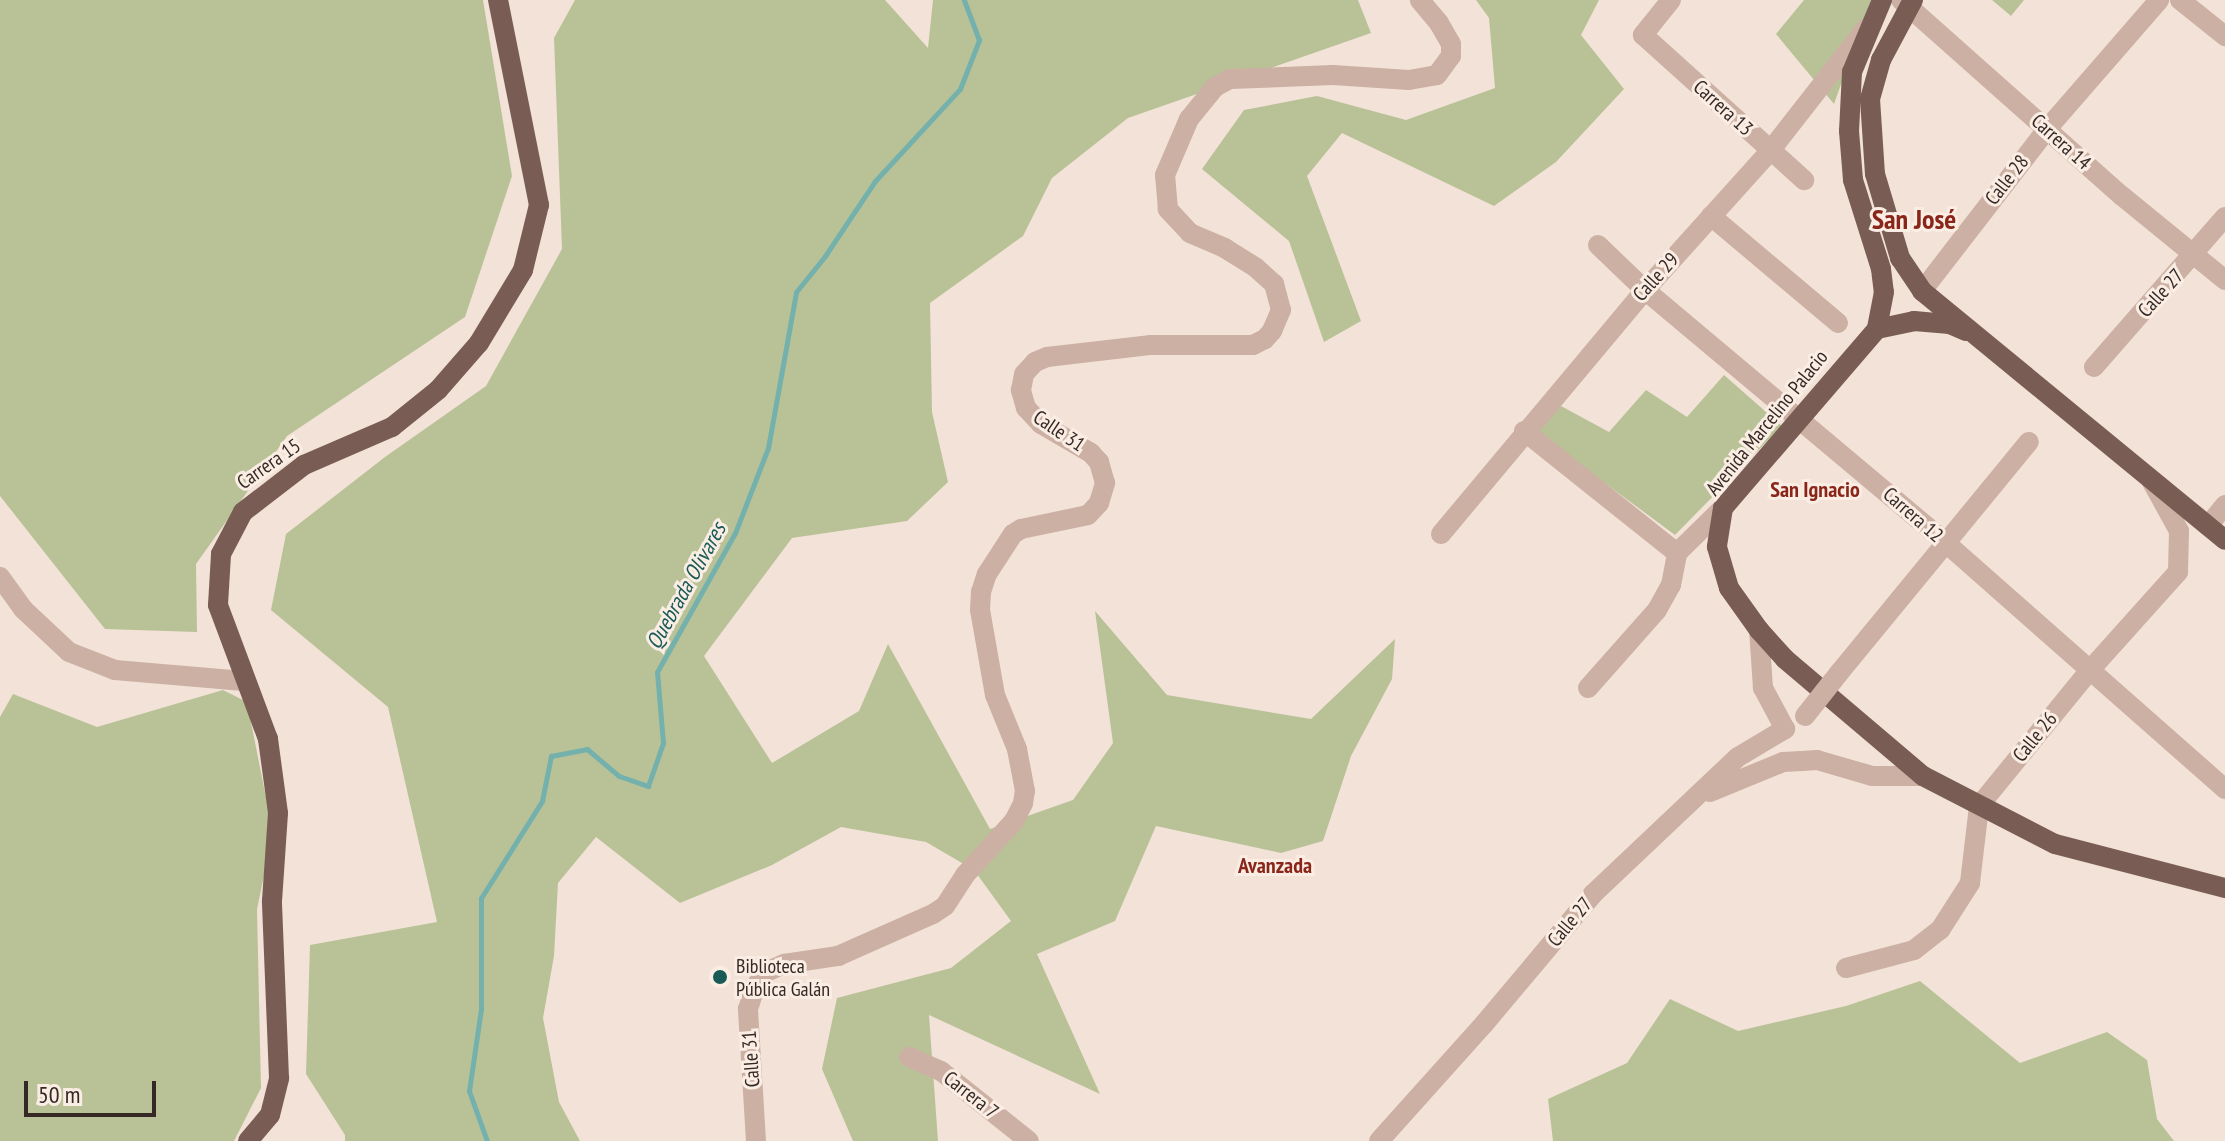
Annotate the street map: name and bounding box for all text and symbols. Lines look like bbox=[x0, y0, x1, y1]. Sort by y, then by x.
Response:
street label: Carrera 13 bbox=[1688, 75, 1758, 141]
street label: Carrera 14 bbox=[2026, 109, 2096, 175]
street label: Calle 28 bbox=[1980, 150, 2034, 210]
district label: San José bbox=[1872, 202, 1956, 236]
street label: Calle 29 bbox=[1628, 248, 1684, 306]
street label: Calle 27 bbox=[2133, 264, 2189, 322]
street label: Avenida Marcelino Palacio bbox=[1701, 345, 1833, 501]
street label: Calle 31 bbox=[1029, 405, 1089, 457]
street label: Carrera 15 bbox=[233, 434, 305, 494]
district label: San Ignacio bbox=[1770, 477, 1860, 503]
street label: Carrera 12 bbox=[1878, 482, 1948, 548]
water label: Quebrada Olivares bbox=[641, 518, 731, 654]
street label: Calle 26 bbox=[2008, 707, 2062, 767]
district label: Avanzada bbox=[1238, 853, 1312, 879]
street label: Calle 27 bbox=[1543, 893, 1597, 951]
place label: Biblioteca Pública Galán bbox=[736, 954, 830, 1001]
marker: Biblioteca Pública Galán bbox=[711, 968, 729, 986]
street label: Calle 31 bbox=[737, 1030, 765, 1088]
scale bar bbox=[28, 1065, 160, 1115]
street label: Carrera 7 bbox=[939, 1066, 1003, 1124]
text: 50 m bbox=[38, 1079, 80, 1110]

